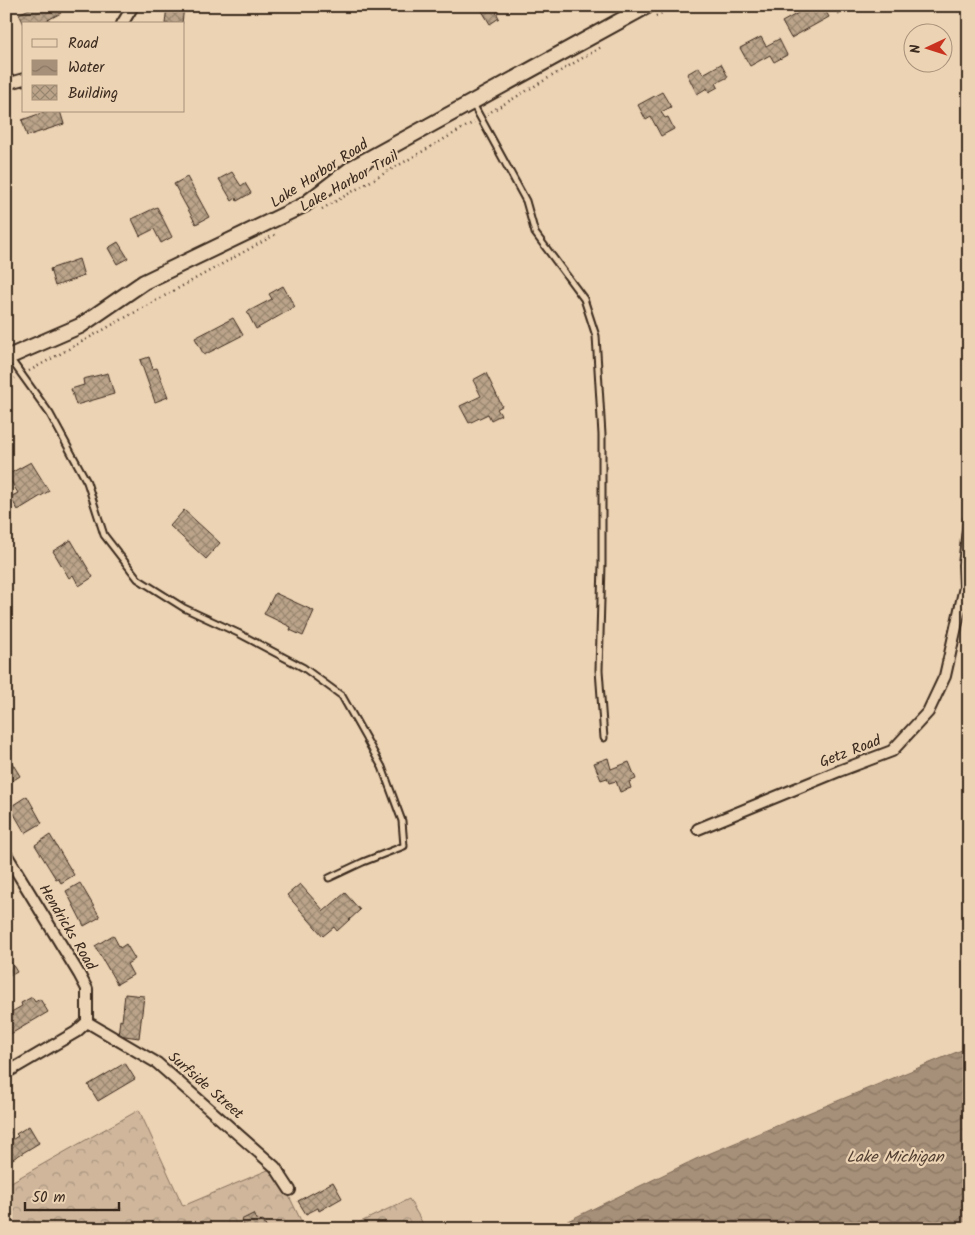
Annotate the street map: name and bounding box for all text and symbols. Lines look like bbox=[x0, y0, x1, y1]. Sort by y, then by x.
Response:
legend bbox=[22, 22, 185, 112]
north arrow bbox=[902, 22, 952, 72]
text: Road bbox=[68, 32, 99, 56]
text: N bbox=[905, 44, 927, 54]
text: Water bbox=[68, 56, 105, 80]
text: Building bbox=[68, 82, 118, 106]
street label: Lake Harbor Road bbox=[266, 133, 374, 215]
street label: Lake Harbor Trail bbox=[296, 145, 404, 219]
street label: Getz Road bbox=[816, 729, 885, 775]
street label: Hendricks Road bbox=[32, 880, 103, 976]
street label: Surfside Street bbox=[162, 1046, 249, 1126]
water label: Lake Michigan bbox=[847, 1145, 945, 1170]
scale bar bbox=[25, 1180, 119, 1212]
text: 50 m bbox=[32, 1186, 66, 1210]

